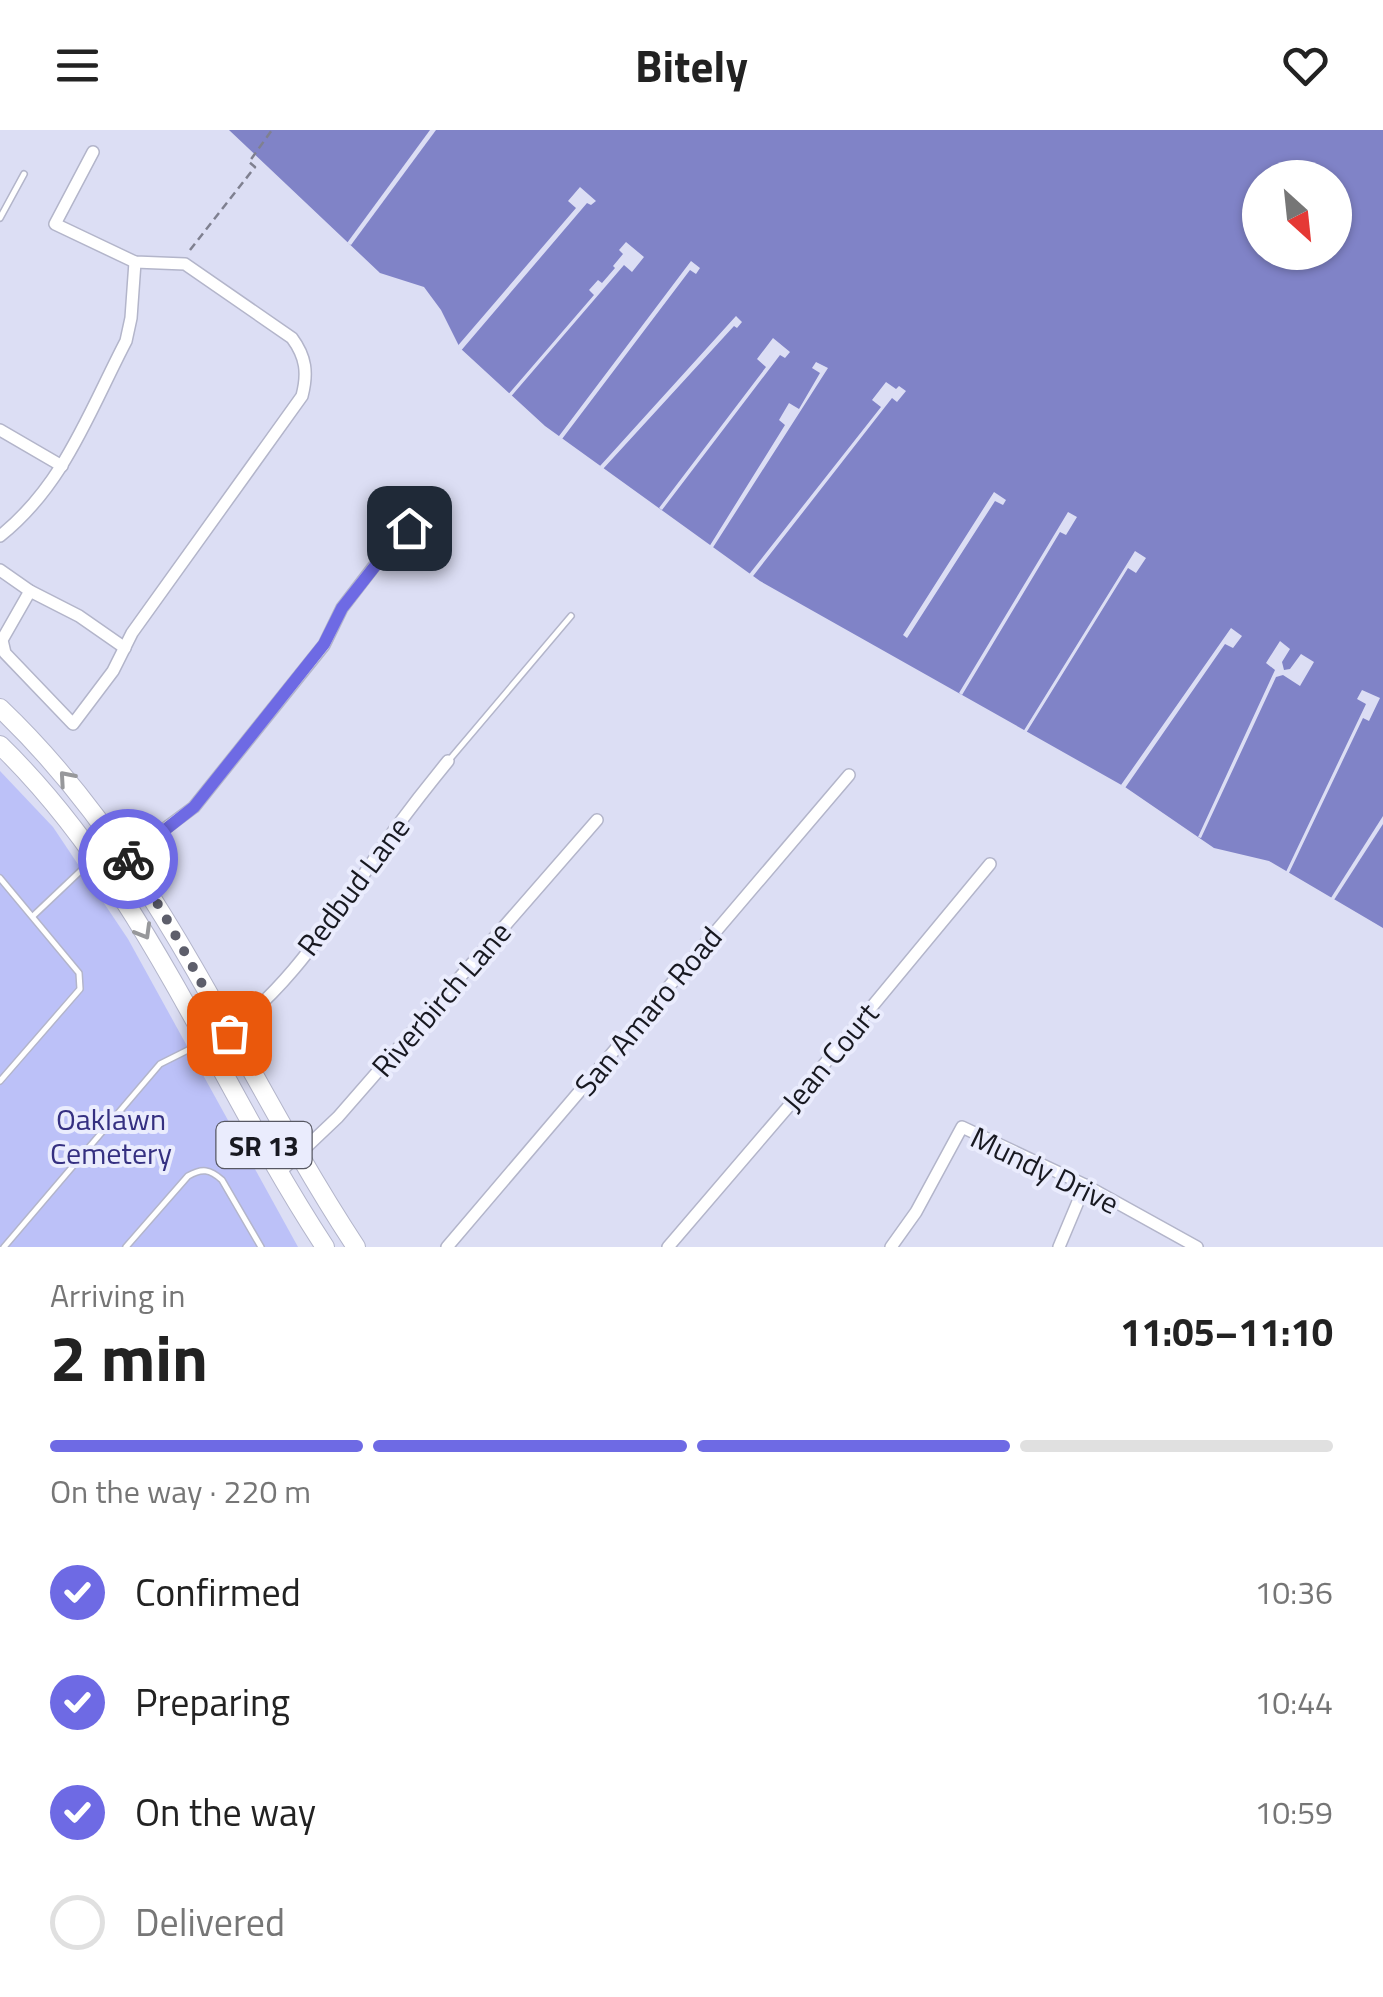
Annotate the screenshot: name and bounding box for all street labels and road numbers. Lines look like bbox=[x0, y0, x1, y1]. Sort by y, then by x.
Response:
street label: Redbud Lane bbox=[285, 807, 421, 965]
street label: Riverbirch Lane bbox=[360, 911, 522, 1087]
street label: San Amaro Road bbox=[563, 916, 733, 1106]
street label: Jean Court bbox=[771, 992, 890, 1122]
street label: Mundy Drive bbox=[963, 1114, 1127, 1226]
road number: SR 13 bbox=[216, 1122, 312, 1168]

